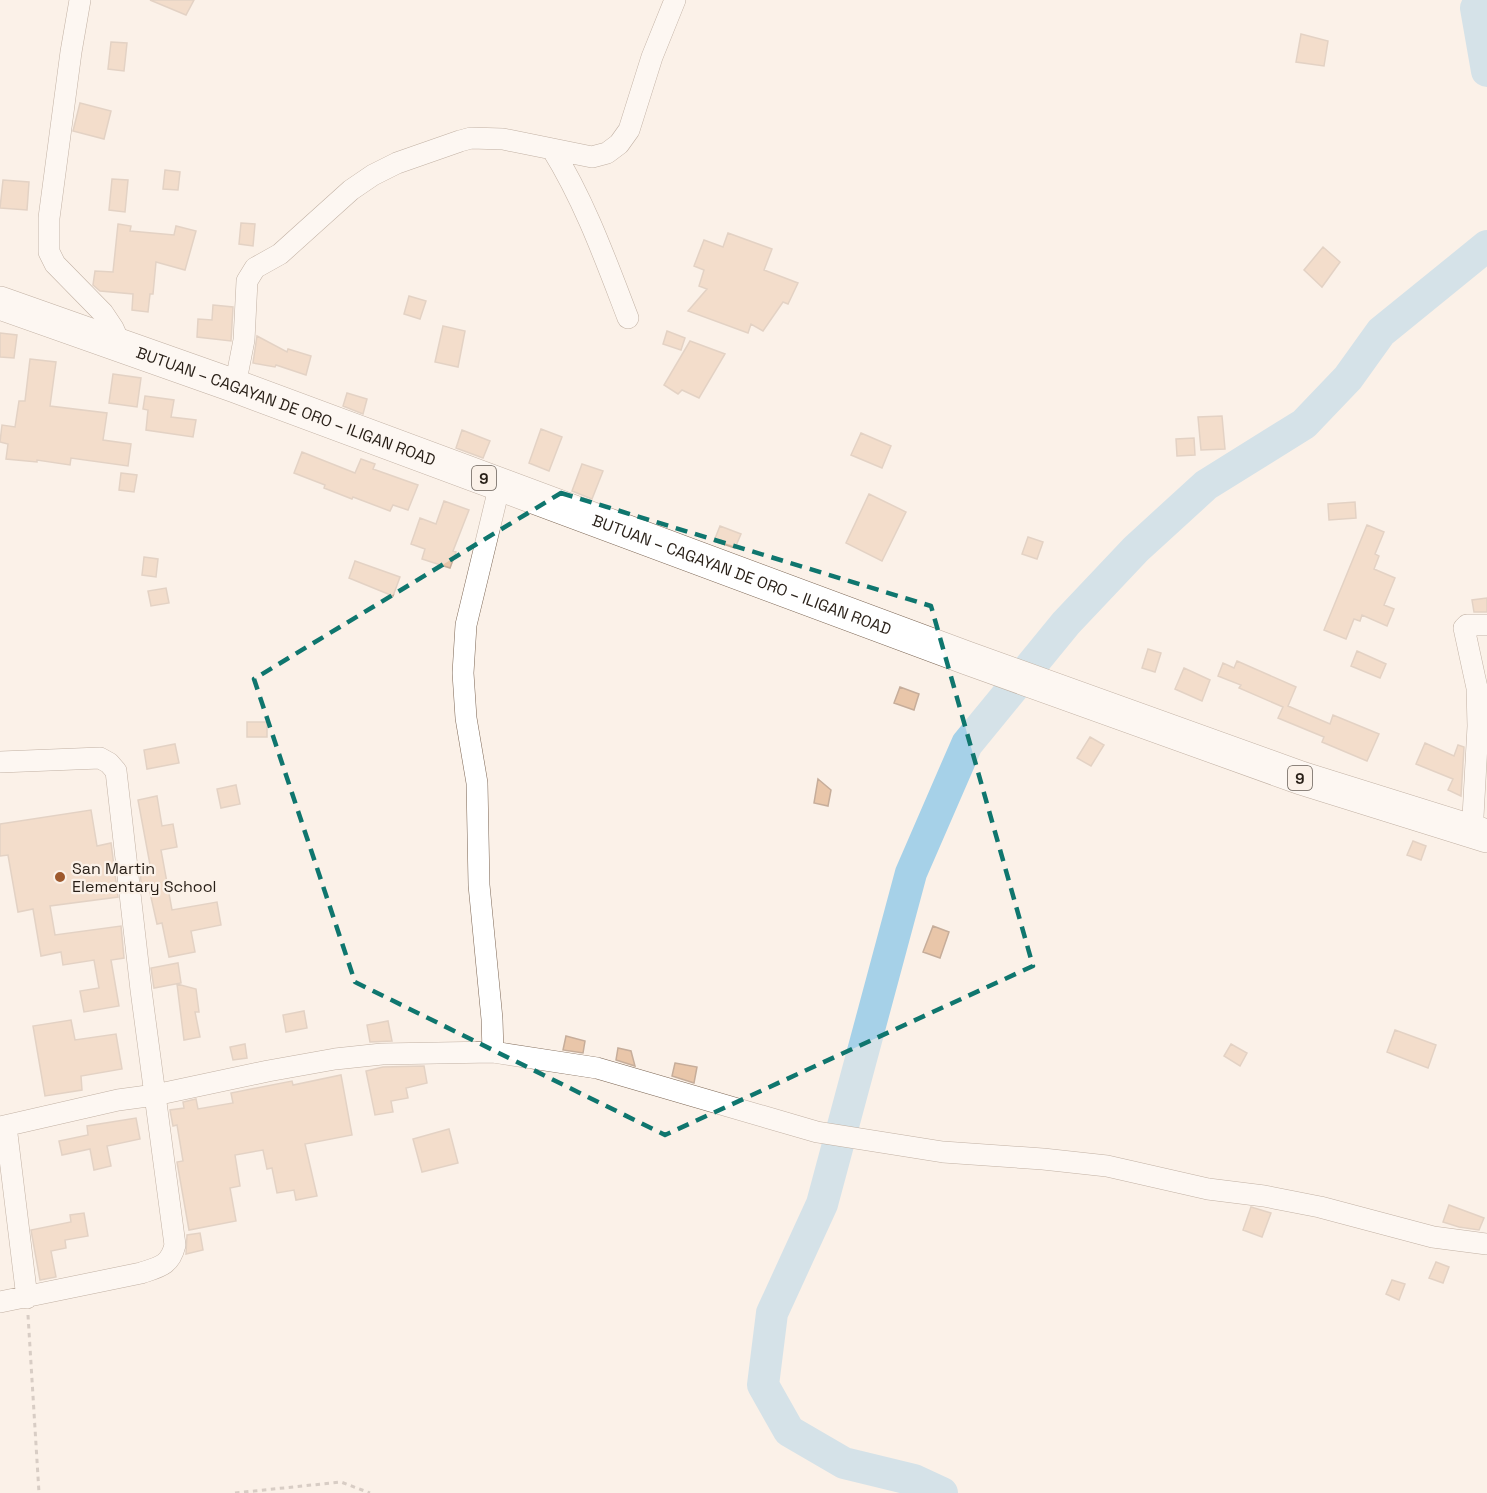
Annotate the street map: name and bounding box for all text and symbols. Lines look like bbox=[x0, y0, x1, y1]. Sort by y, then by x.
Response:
street label: BUTUAN – CAGAYAN DE ORO – ILIGAN ROAD bbox=[133, 341, 439, 470]
road number: 9 bbox=[472, 466, 496, 490]
street label: BUTUAN – CAGAYAN DE ORO – ILIGAN ROAD bbox=[589, 509, 894, 639]
road number: 9 bbox=[1288, 766, 1312, 790]
place label: San Martin Elementary School bbox=[72, 858, 217, 897]
marker: San Martin Elementary School bbox=[53, 870, 67, 884]

